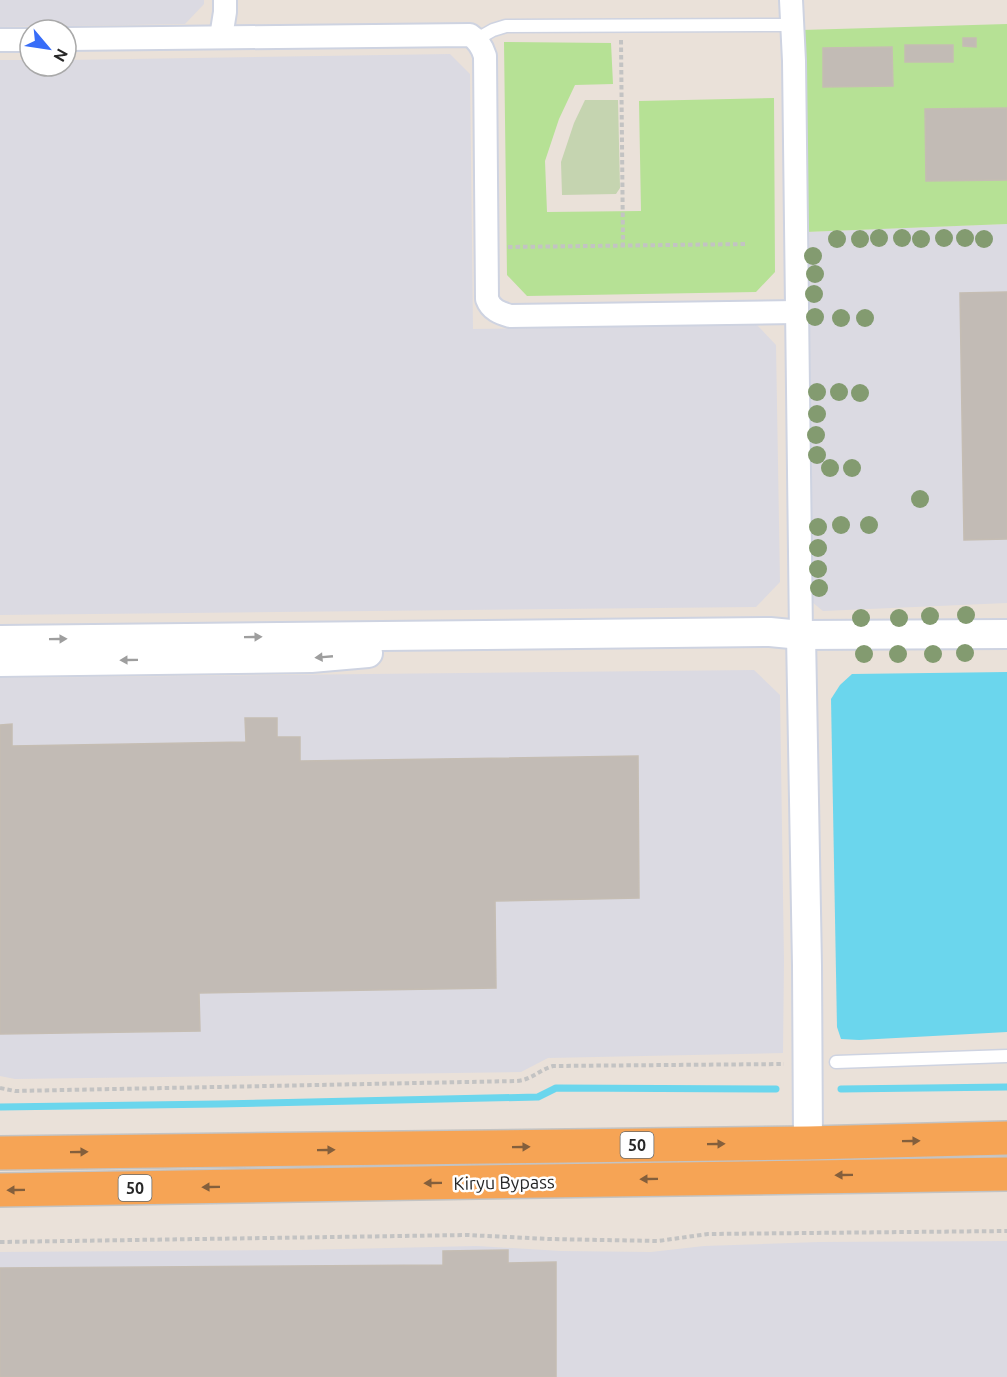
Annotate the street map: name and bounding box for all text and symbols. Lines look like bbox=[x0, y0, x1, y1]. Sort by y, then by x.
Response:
north arrow bbox=[18, 18, 78, 78]
text: N bbox=[50, 46, 72, 65]
one-way arrow bbox=[244, 632, 263, 642]
one-way arrow bbox=[49, 634, 68, 644]
one-way arrow bbox=[314, 652, 333, 662]
one-way arrow bbox=[119, 655, 138, 665]
road number: 50 bbox=[620, 1132, 654, 1158]
one-way arrow bbox=[902, 1136, 921, 1145]
one-way arrow bbox=[707, 1139, 726, 1149]
one-way arrow bbox=[512, 1142, 531, 1152]
one-way arrow bbox=[317, 1145, 336, 1155]
one-way arrow bbox=[70, 1148, 89, 1157]
street label: Kiryu Bypass bbox=[453, 1171, 555, 1193]
one-way arrow bbox=[834, 1171, 853, 1180]
one-way arrow bbox=[639, 1174, 658, 1184]
road number: 50 bbox=[118, 1175, 152, 1201]
one-way arrow bbox=[423, 1179, 442, 1188]
one-way arrow bbox=[202, 1182, 221, 1192]
one-way arrow bbox=[7, 1185, 26, 1195]

